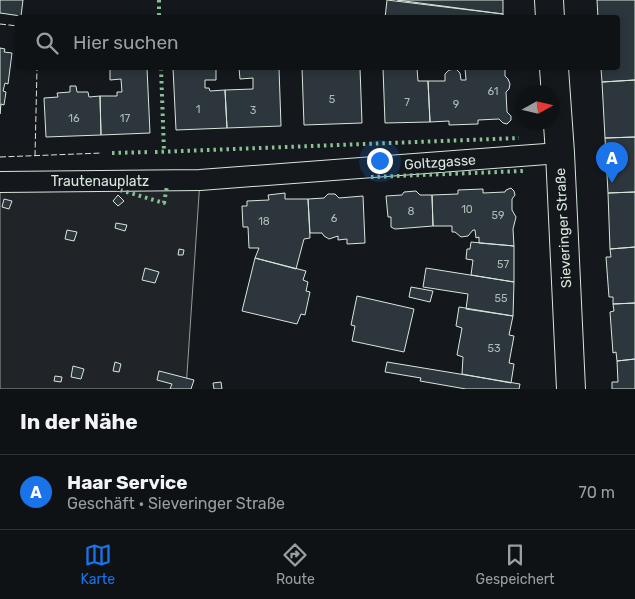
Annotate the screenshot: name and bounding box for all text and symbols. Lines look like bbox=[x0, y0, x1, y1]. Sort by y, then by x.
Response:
search box bbox=[15, 15, 620, 70]
icon: search bbox=[33, 29, 61, 57]
text: Hier suchen bbox=[73, 31, 179, 54]
house number: 61 bbox=[487, 85, 499, 98]
north arrow bbox=[515, 85, 560, 130]
house number: 5 bbox=[329, 93, 336, 106]
house number: 7 bbox=[404, 96, 410, 109]
house number: 9 bbox=[453, 98, 459, 111]
house number: 1 bbox=[196, 103, 200, 116]
house number: 3 bbox=[250, 104, 257, 117]
house number: 16 bbox=[68, 112, 80, 125]
house number: 17 bbox=[120, 112, 131, 125]
pin: A bbox=[596, 142, 628, 183]
your location bbox=[367, 148, 393, 174]
street label: Goltzgasse bbox=[404, 152, 477, 173]
street label: Sieveringer Straße bbox=[552, 167, 575, 288]
street label: Trautenauplatz bbox=[51, 173, 149, 190]
house number: 10 bbox=[461, 203, 473, 216]
house number: 8 bbox=[408, 205, 415, 218]
house number: 59 bbox=[491, 209, 505, 222]
house number: 6 bbox=[331, 212, 338, 225]
house number: 18 bbox=[258, 215, 270, 228]
house number: 57 bbox=[497, 258, 509, 271]
house number: 55 bbox=[494, 292, 508, 305]
house number: 53 bbox=[487, 342, 501, 355]
text: In der Nähe bbox=[20, 409, 138, 434]
text: Haar Service bbox=[67, 471, 188, 494]
text: A bbox=[30, 483, 42, 502]
text: 70 m bbox=[578, 483, 615, 502]
text: Geschäft · Sieveringer Straße bbox=[67, 494, 285, 513]
tab: Karte bbox=[80, 541, 115, 588]
tab: Route bbox=[276, 541, 315, 588]
tab: Gespeichert bbox=[476, 541, 555, 588]

